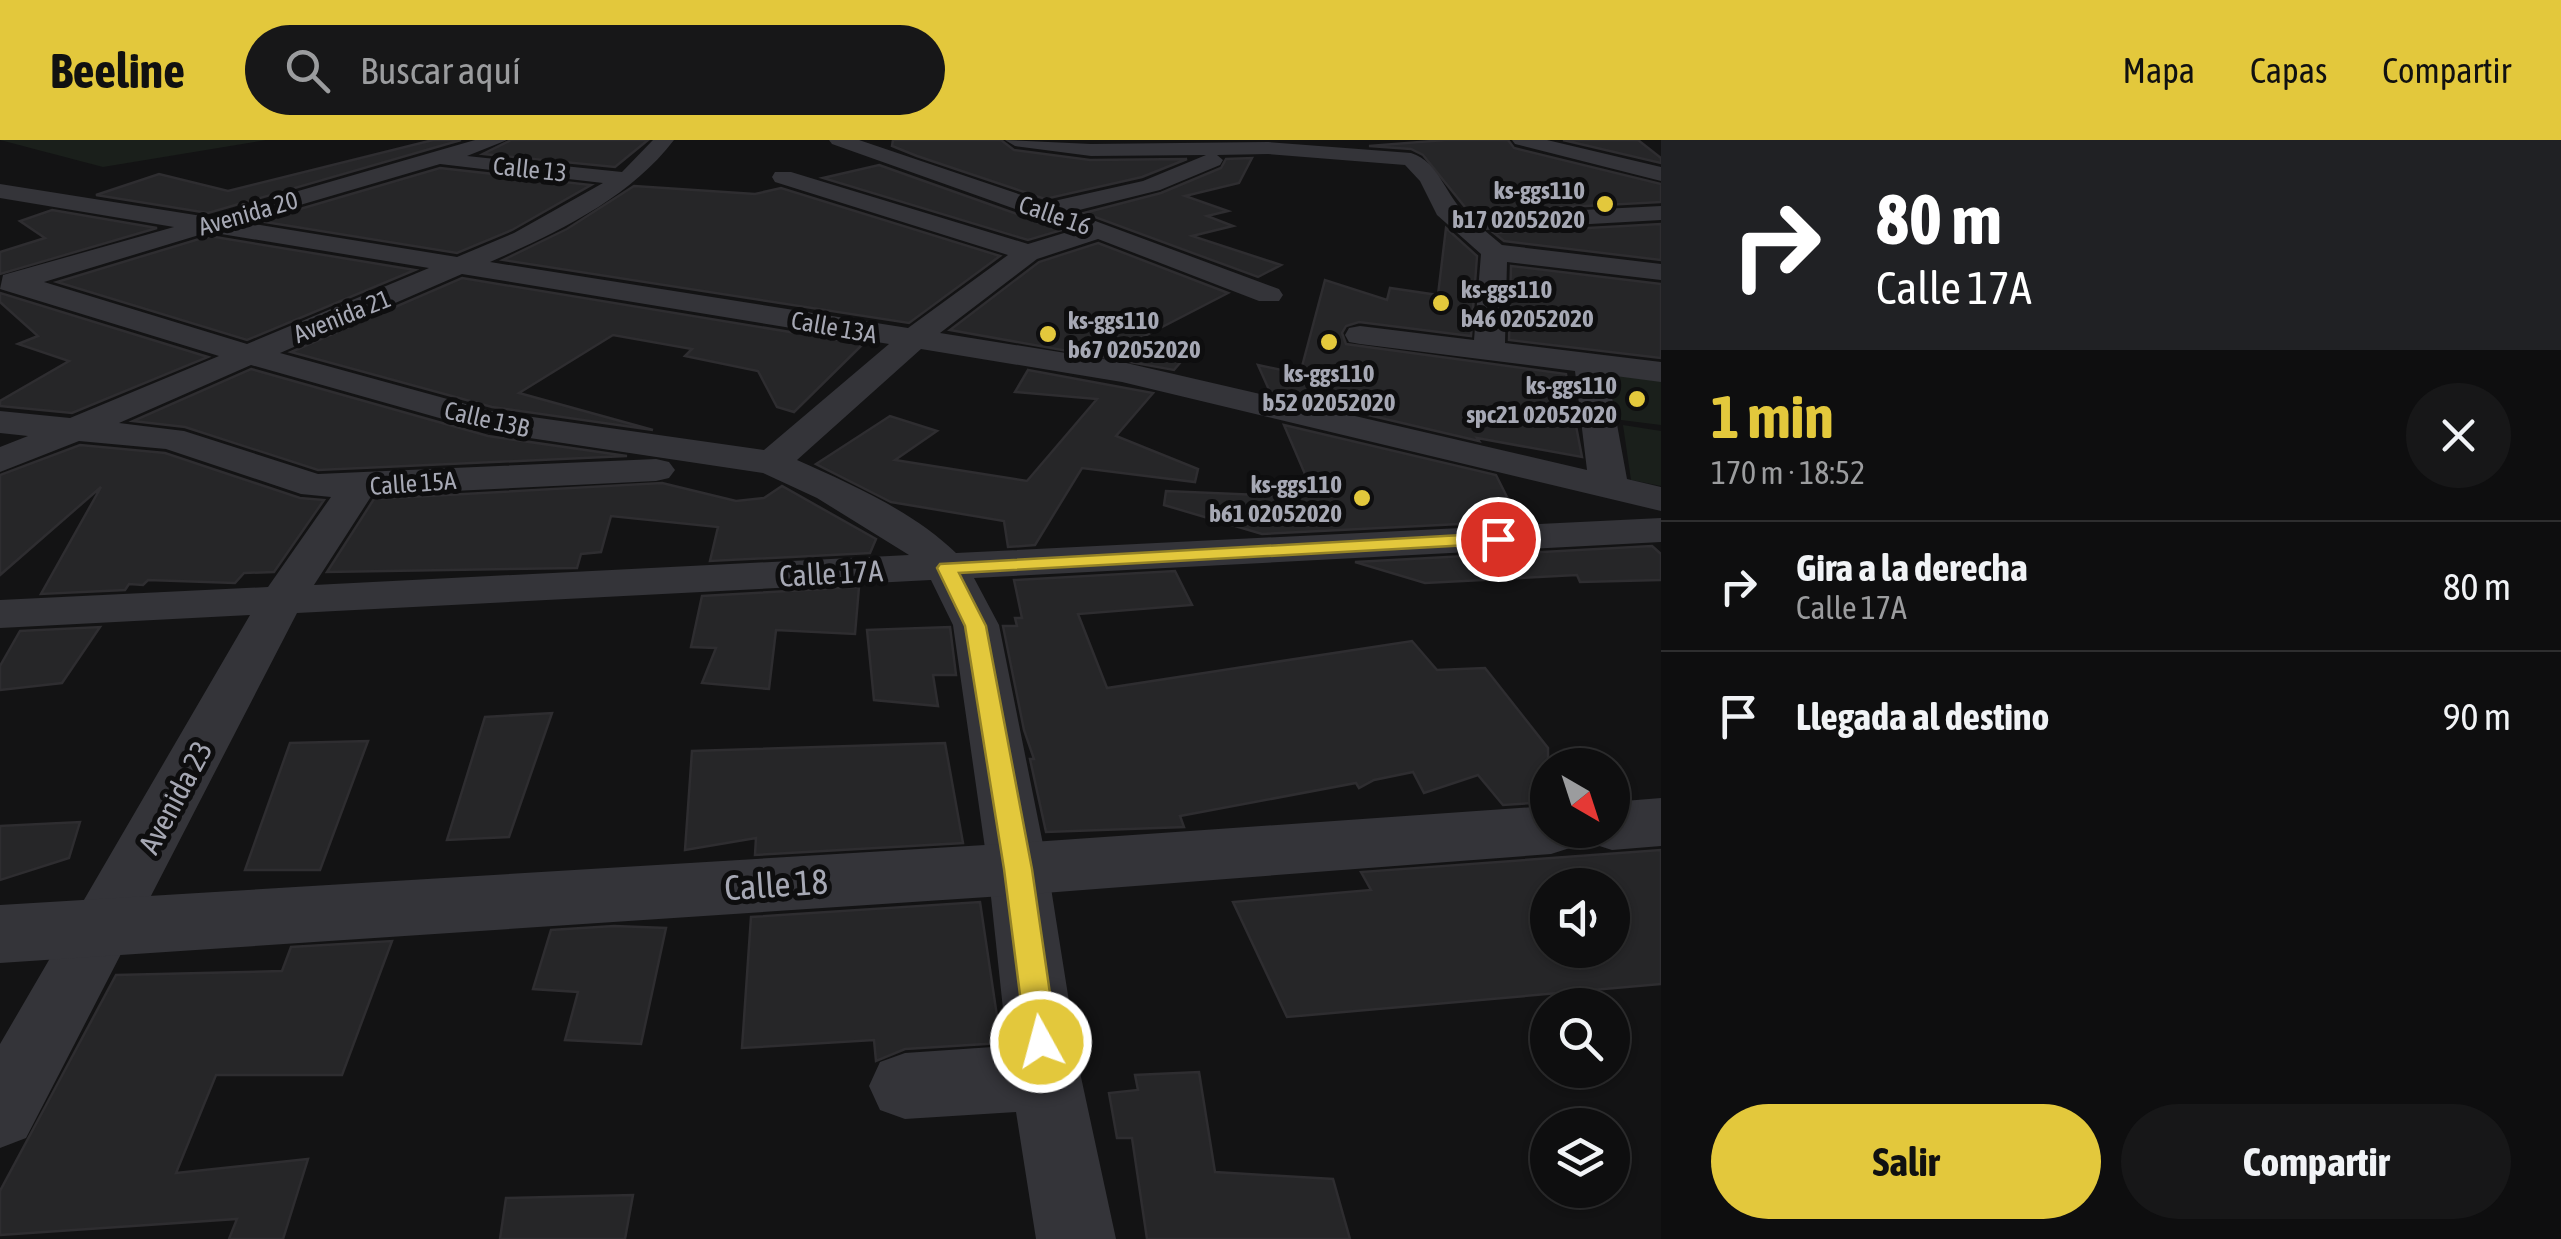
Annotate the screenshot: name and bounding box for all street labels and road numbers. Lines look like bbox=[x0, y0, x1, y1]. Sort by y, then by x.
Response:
street label: Calle 13 bbox=[492, 151, 568, 187]
street label: Avenida 20 bbox=[195, 185, 301, 241]
street label: Calle 16 bbox=[1015, 190, 1095, 240]
street label: Avenida 21 bbox=[289, 284, 395, 348]
street label: Calle 13A bbox=[789, 306, 880, 348]
street label: Calle 13B bbox=[442, 396, 532, 442]
street label: Calle 15A bbox=[369, 466, 458, 500]
street label: Calle 17A bbox=[778, 553, 884, 593]
street label: Avenida 23 bbox=[131, 735, 219, 859]
street label: Calle 18 bbox=[723, 860, 829, 908]

